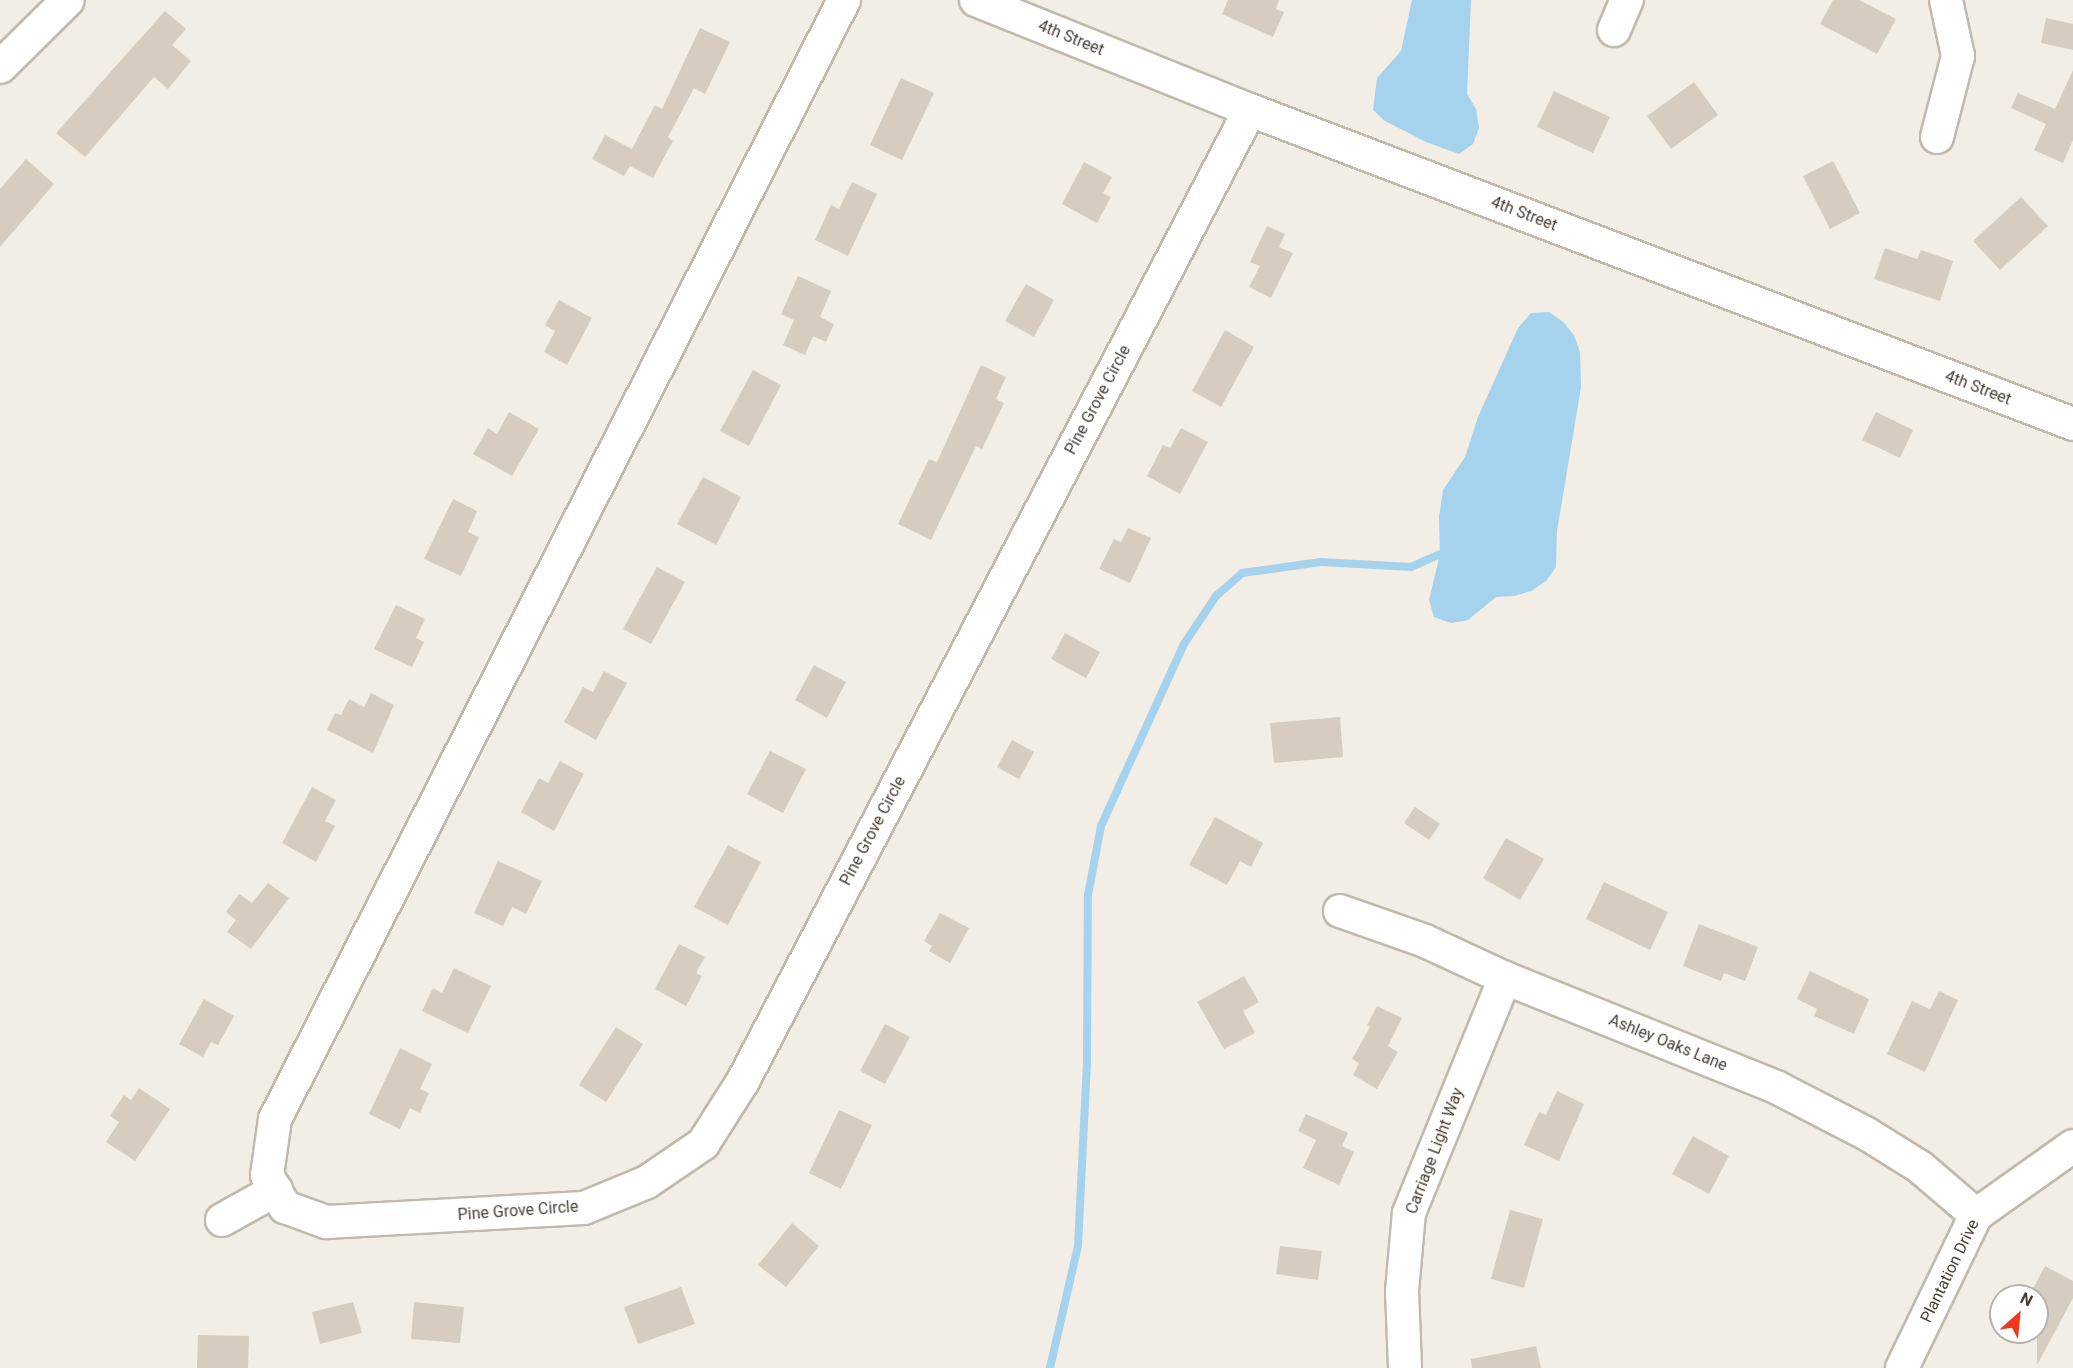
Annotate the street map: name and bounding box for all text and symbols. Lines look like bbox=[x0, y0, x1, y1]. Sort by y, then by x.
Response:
street label: 4th Street bbox=[1035, 16, 1107, 60]
street label: 4th Street bbox=[1488, 193, 1560, 235]
street label: Pine Grove Circle bbox=[1061, 342, 1135, 458]
street label: 4th Street bbox=[1942, 367, 2014, 409]
street label: Pine Grove Circle bbox=[836, 773, 910, 889]
street label: Ashley Oaks Lane bbox=[1606, 1010, 1730, 1076]
street label: Carriage Light Way bbox=[1402, 1085, 1468, 1217]
street label: Pine Grove Circle bbox=[457, 1197, 579, 1225]
street label: Plantation Drive bbox=[1917, 1216, 1983, 1326]
north arrow bbox=[1989, 1284, 2049, 1344]
text: N bbox=[2017, 1288, 2036, 1310]

